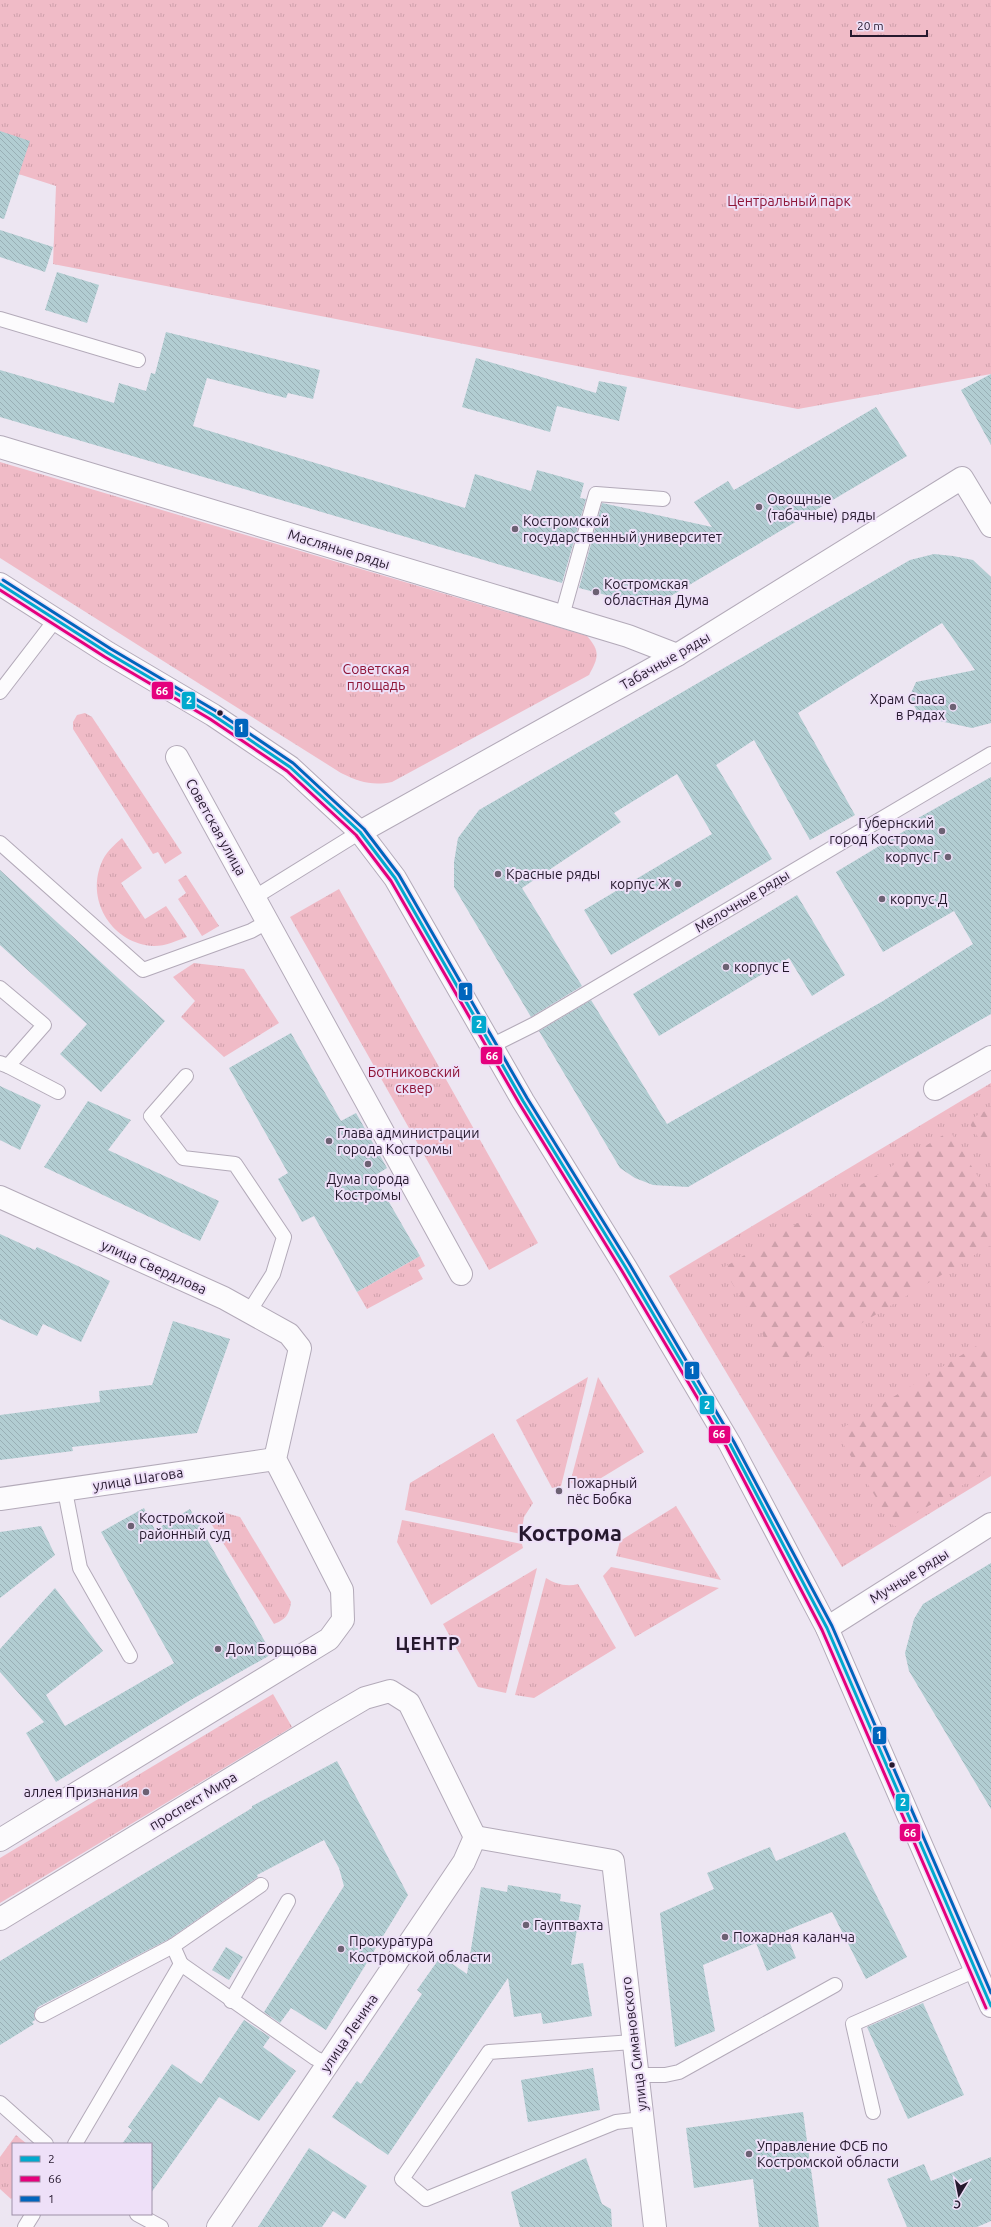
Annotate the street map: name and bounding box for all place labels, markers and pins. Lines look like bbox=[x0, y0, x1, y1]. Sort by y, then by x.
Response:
place label: Овощные (табачные) ряды bbox=[767, 491, 876, 523]
marker: Овощные (табачные) ряды bbox=[754, 502, 764, 512]
place label: Костромской государственный университет bbox=[523, 513, 722, 545]
marker: Костромской государственный университет bbox=[510, 524, 520, 534]
place label: Костромская областная Дума bbox=[604, 576, 709, 608]
marker: Костромская областная Дума bbox=[591, 587, 601, 597]
place label: Храм Спаса в Рядах bbox=[870, 691, 945, 723]
marker: Храм Спаса в Рядах bbox=[948, 702, 958, 712]
unlabelled marker bbox=[215, 708, 225, 718]
place label: Губернский город Кострома bbox=[829, 815, 934, 847]
marker: Губернский город Кострома bbox=[937, 826, 947, 836]
place label: корпус Г bbox=[885, 849, 940, 865]
marker: корпус Г bbox=[943, 852, 953, 862]
place label: Красные ряды bbox=[506, 866, 600, 882]
marker: Красные ряды bbox=[493, 869, 503, 879]
place label: корпус Ж bbox=[610, 876, 670, 892]
marker: корпус Ж bbox=[673, 879, 683, 889]
place label: корпус Д bbox=[890, 891, 948, 907]
marker: корпус Д bbox=[877, 894, 887, 904]
place label: корпус Е bbox=[734, 959, 790, 975]
marker: корпус Е bbox=[721, 962, 731, 972]
place label: Глава администрации города Костромы bbox=[337, 1125, 479, 1157]
marker: Глава администрации города Костромы bbox=[324, 1136, 334, 1146]
marker: Дума города Костромы bbox=[363, 1159, 373, 1169]
place label: Дума города Костромы bbox=[326, 1171, 410, 1203]
place label: Пожарный пёс Бобка bbox=[567, 1475, 637, 1507]
marker: Пожарный пёс Бобка bbox=[554, 1486, 564, 1496]
place label: Костромской районный суд bbox=[139, 1510, 231, 1542]
marker: Костромской районный суд bbox=[126, 1521, 136, 1531]
place label: Дом Борщова bbox=[226, 1641, 317, 1657]
marker: Дом Борщова bbox=[213, 1644, 223, 1654]
unlabelled marker bbox=[887, 1760, 897, 1770]
place label: аллея Признания bbox=[24, 1784, 138, 1800]
marker: аллея Признания bbox=[141, 1787, 151, 1797]
place label: Гауптвахта bbox=[534, 1917, 603, 1933]
marker: Гауптвахта bbox=[521, 1920, 531, 1930]
place label: Пожарная каланча bbox=[733, 1929, 855, 1945]
marker: Пожарная каланча bbox=[720, 1932, 730, 1942]
place label: Прокуратура Костромской области bbox=[349, 1933, 491, 1965]
marker: Прокуратура Костромской области bbox=[336, 1944, 346, 1954]
place label: Управление ФСБ по Костромской области bbox=[757, 2138, 899, 2170]
marker: Управление ФСБ по Костромской области bbox=[744, 2149, 754, 2159]

